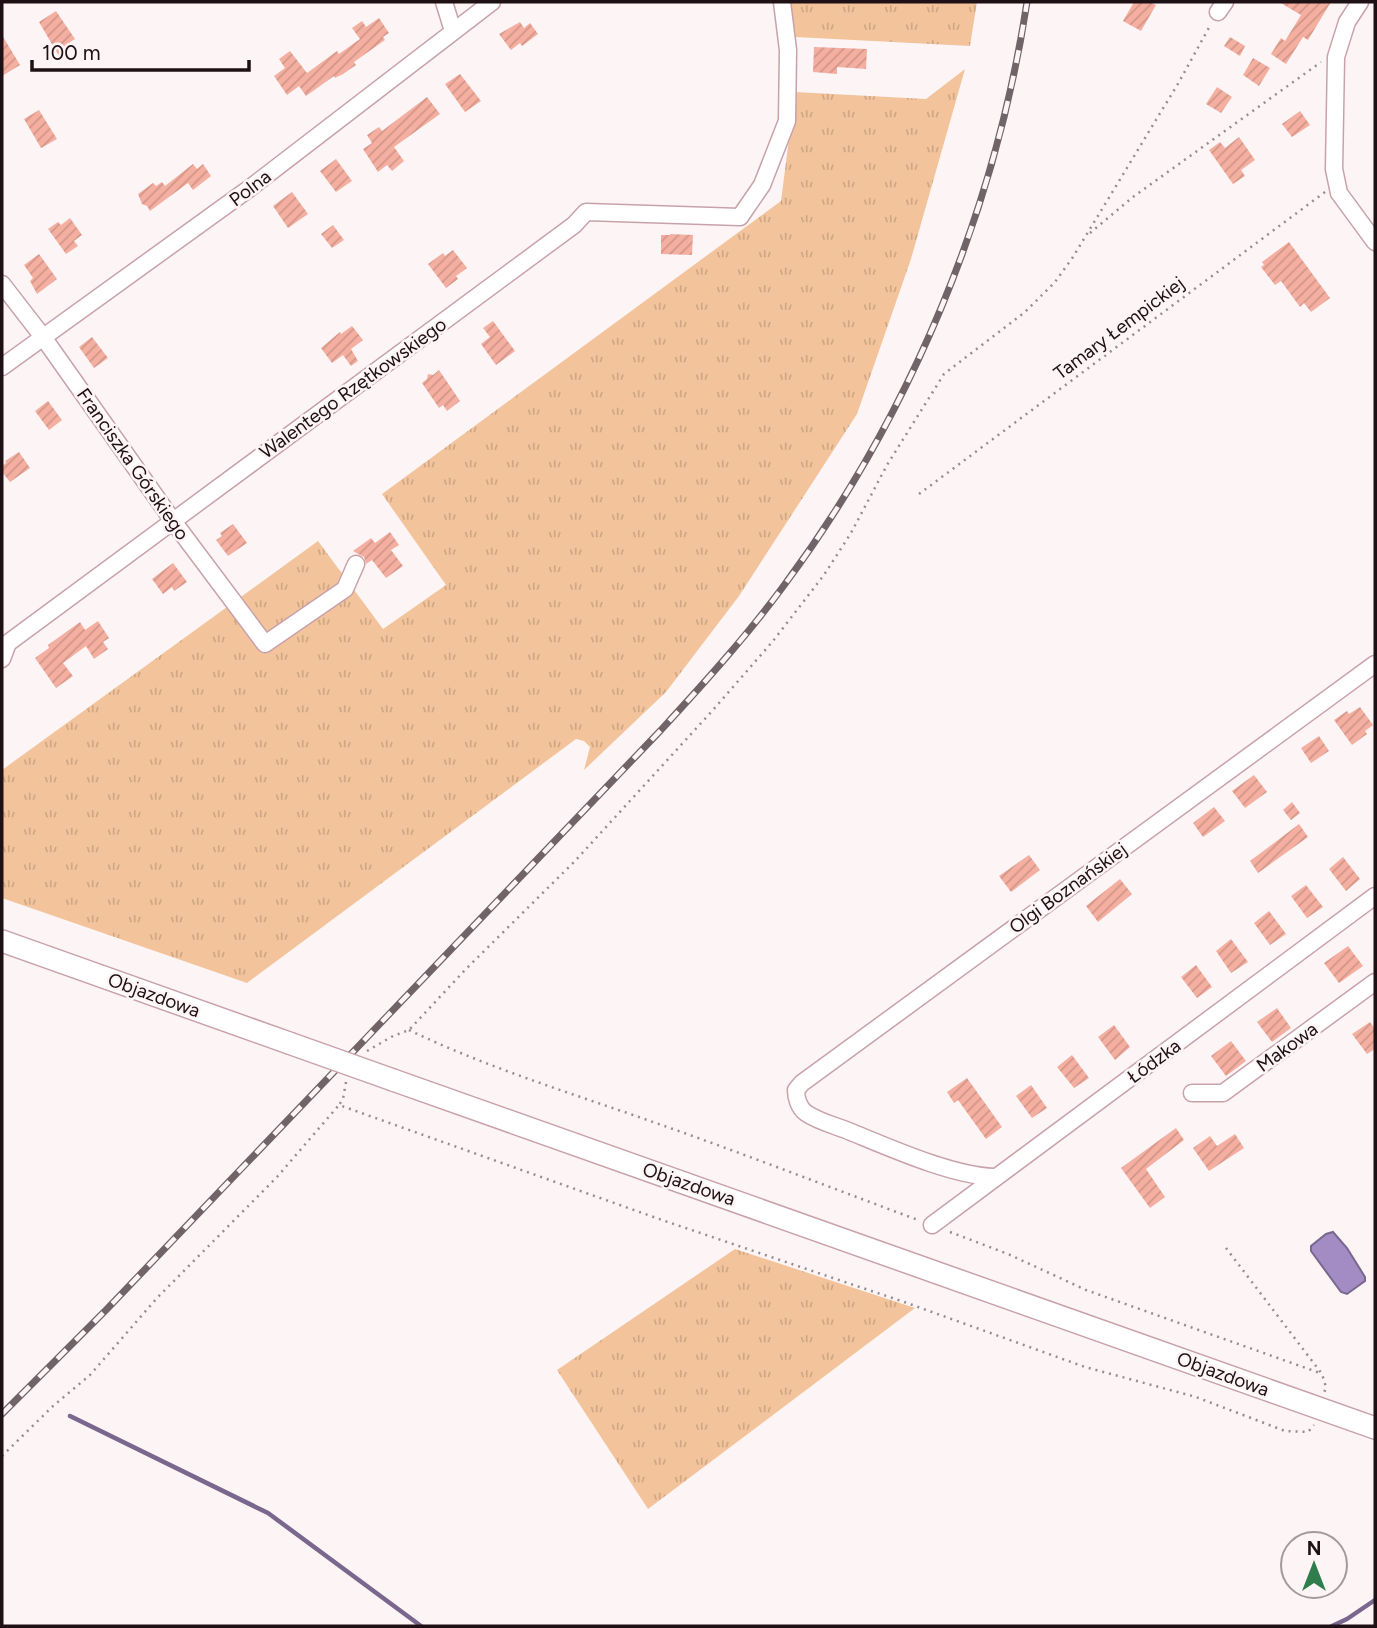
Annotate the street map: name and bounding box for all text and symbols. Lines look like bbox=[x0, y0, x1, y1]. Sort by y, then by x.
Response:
scale bar bbox=[32, 28, 248, 72]
text: 100 m bbox=[42, 40, 101, 65]
street label: Polna bbox=[225, 165, 275, 211]
street label: Tamary Łempickiej bbox=[1049, 271, 1189, 385]
street label: Walentego Rzętkowskiego bbox=[255, 313, 451, 463]
street label: Franciszka Górskiego bbox=[72, 384, 194, 544]
street label: Olgi Boznańskiej bbox=[1005, 838, 1131, 938]
street label: Objazdowa bbox=[105, 968, 203, 1022]
street label: Makowa bbox=[1252, 1017, 1322, 1077]
street label: Łódzka bbox=[1123, 1034, 1185, 1088]
street label: Objazdowa bbox=[640, 1157, 738, 1211]
street label: Objazdowa bbox=[1174, 1347, 1272, 1401]
north arrow bbox=[1279, 1530, 1349, 1600]
text: N bbox=[1307, 1537, 1321, 1560]

